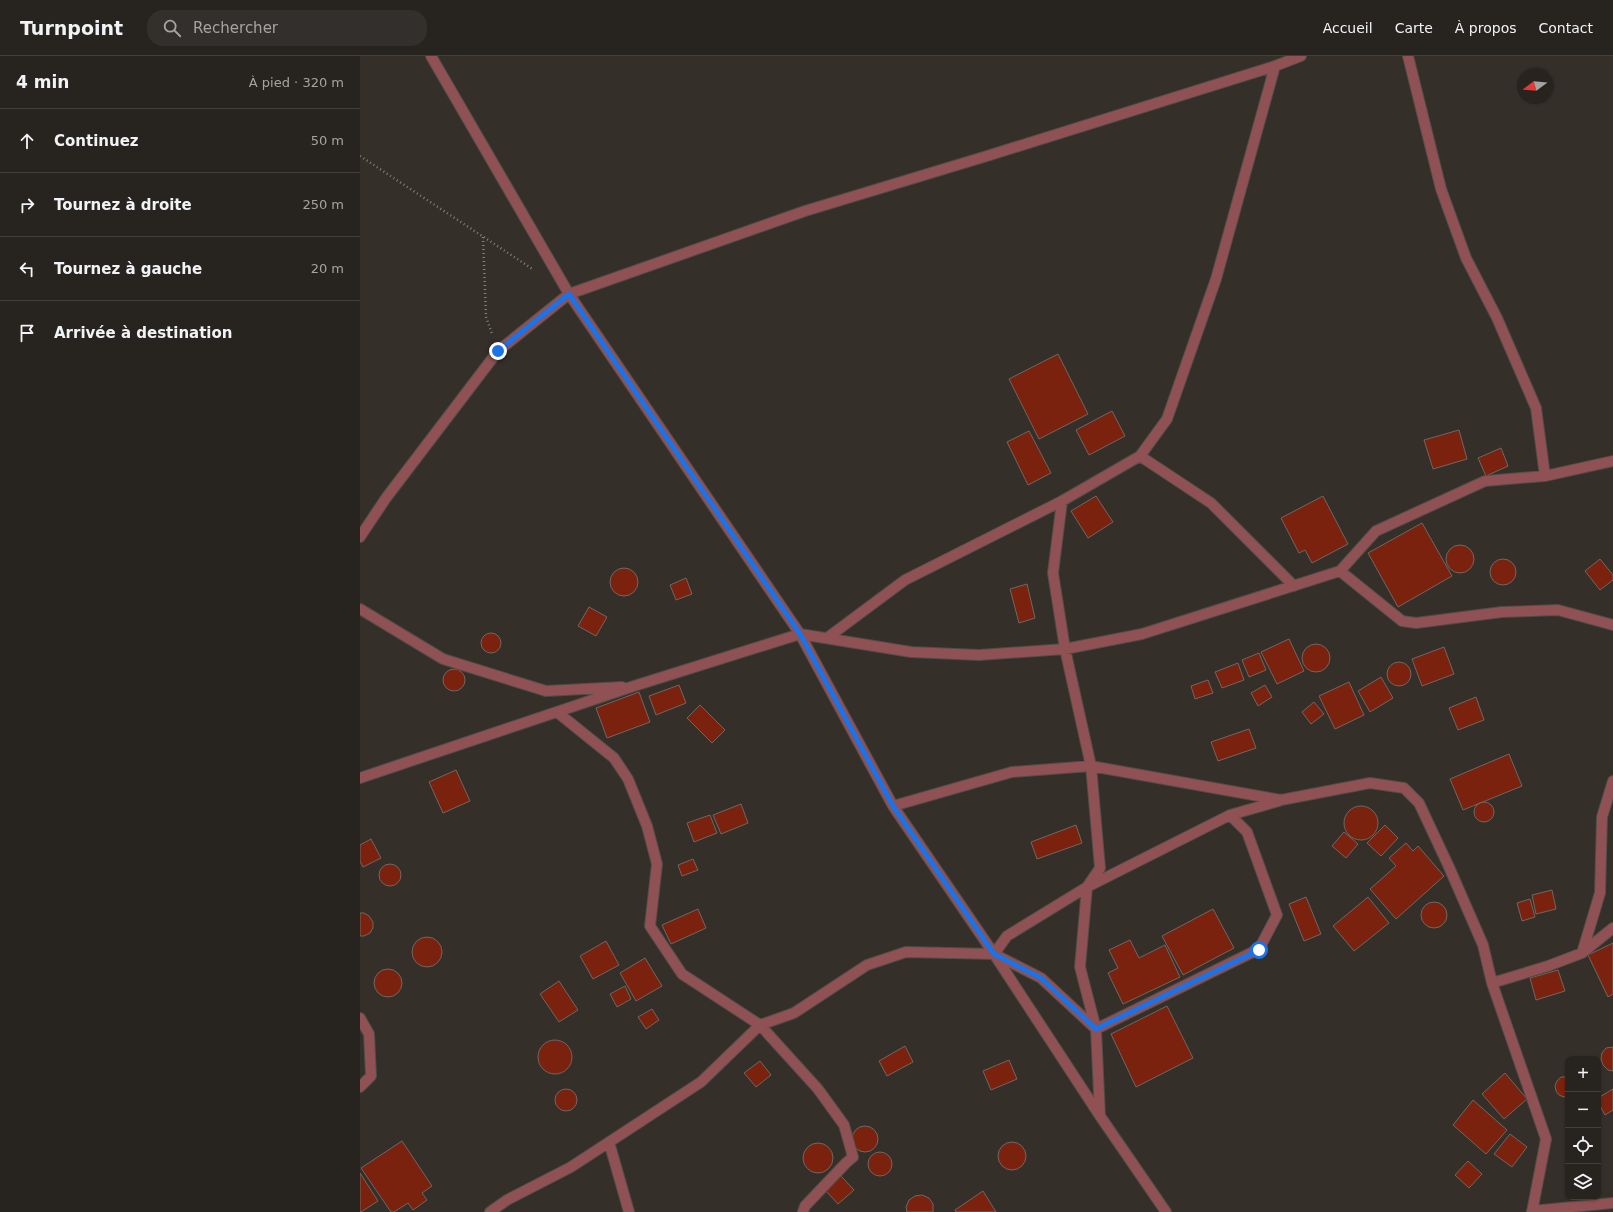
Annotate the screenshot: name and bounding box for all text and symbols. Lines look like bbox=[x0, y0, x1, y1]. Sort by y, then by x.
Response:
search box bbox=[147, 10, 427, 46]
text: Turnpoint bbox=[20, 17, 123, 39]
icon: search bbox=[161, 17, 183, 39]
text: Rechercher bbox=[193, 19, 278, 37]
text: Accueil bbox=[1323, 20, 1373, 36]
text: Carte bbox=[1395, 20, 1433, 36]
text: À propos bbox=[1455, 20, 1517, 36]
text: Contact bbox=[1539, 20, 1593, 36]
north arrow bbox=[1517, 68, 1553, 104]
text: 4 min bbox=[16, 72, 69, 92]
text: À pied · 320 m bbox=[249, 75, 344, 90]
icon: ahead bbox=[16, 130, 38, 152]
text: Continuez bbox=[54, 132, 139, 150]
text: 50 m bbox=[311, 133, 344, 148]
icon: right bbox=[16, 194, 38, 216]
text: Tournez à droite bbox=[54, 196, 192, 214]
text: 250 m bbox=[302, 197, 344, 212]
icon: left bbox=[16, 258, 38, 280]
text: Tournez à gauche bbox=[54, 260, 202, 278]
text: 20 m bbox=[311, 261, 344, 276]
icon: arrive bbox=[16, 322, 38, 344]
text: Arrivée à destination bbox=[54, 324, 232, 342]
route end bbox=[489, 342, 507, 360]
route start bbox=[1250, 941, 1268, 959]
map controls bbox=[1565, 1056, 1601, 1200]
button: + bbox=[1565, 1056, 1601, 1092]
button: − bbox=[1565, 1092, 1601, 1128]
button: locate bbox=[1565, 1128, 1601, 1164]
button: layers bbox=[1565, 1164, 1601, 1200]

